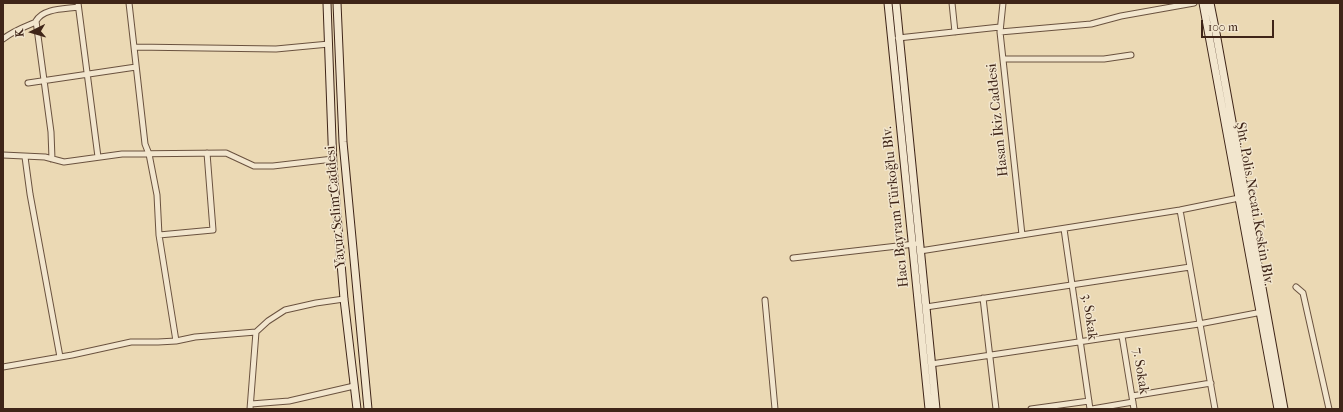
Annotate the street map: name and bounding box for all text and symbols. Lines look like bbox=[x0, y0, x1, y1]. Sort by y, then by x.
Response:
north arrow bbox=[12, 12, 52, 52]
scale bar bbox=[1203, 12, 1276, 38]
text: 100 m bbox=[1208, 20, 1238, 34]
text: K bbox=[13, 29, 26, 38]
street label: Hasan İkiz Caddesi bbox=[984, 63, 1012, 177]
street label: Şht. Polis Necati Keskin Blv. bbox=[1231, 121, 1277, 287]
street label: Hacı Bayram Türkoğlu Blv. bbox=[879, 126, 913, 288]
street label: Yavuz Selim Caddesi bbox=[322, 145, 350, 269]
street label: 3. Sokak bbox=[1077, 293, 1101, 341]
street label: 7. Sokak bbox=[1128, 346, 1152, 396]

